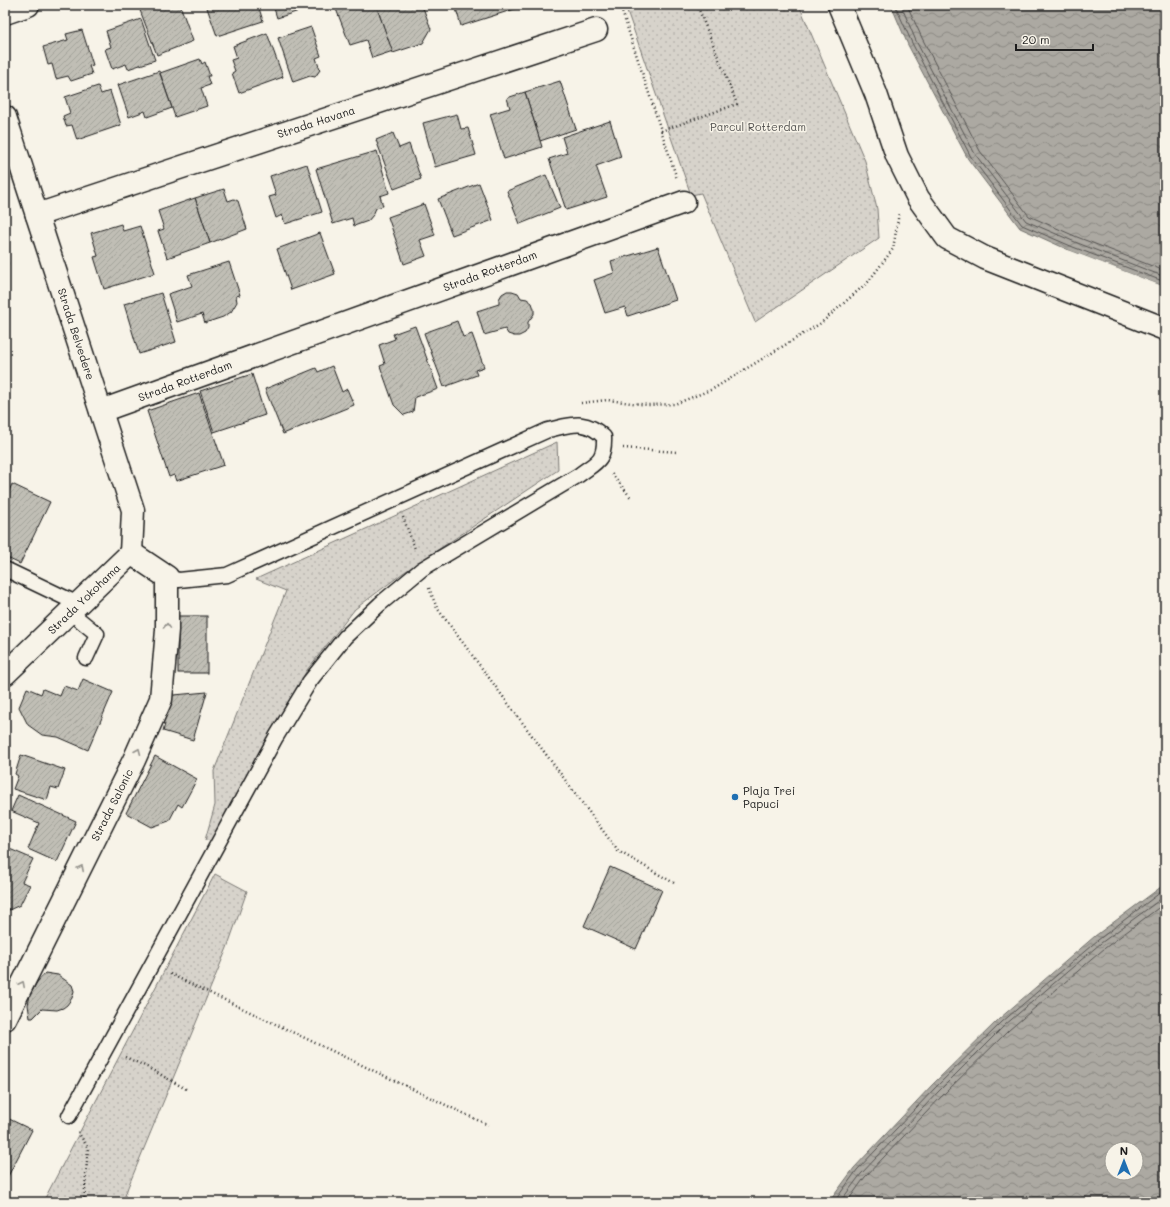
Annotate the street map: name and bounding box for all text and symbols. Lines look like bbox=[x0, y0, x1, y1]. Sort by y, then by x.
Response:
scale bar bbox=[1016, 26, 1093, 52]
text: 20 m bbox=[1022, 31, 1050, 47]
street label: Strada Havana bbox=[275, 102, 357, 141]
park label: Parcul Rotterdam bbox=[710, 119, 806, 134]
street label: Strada Rotterdam bbox=[441, 247, 539, 294]
street label: Strada Belvedere bbox=[55, 286, 98, 382]
street label: Strada Rotterdam bbox=[136, 357, 234, 404]
street label: Strada Yokohama bbox=[44, 560, 123, 637]
one-way arrow bbox=[162, 623, 171, 629]
one-way arrow bbox=[134, 748, 142, 755]
street label: Strada Salonic bbox=[87, 766, 136, 843]
place label: Plaja Trei Papuci bbox=[743, 783, 795, 811]
marker: Plaja Trei Papuci bbox=[730, 792, 740, 802]
one-way arrow bbox=[76, 865, 84, 872]
one-way arrow bbox=[18, 981, 25, 988]
north arrow bbox=[1104, 1141, 1144, 1181]
text: N bbox=[1120, 1143, 1128, 1158]

